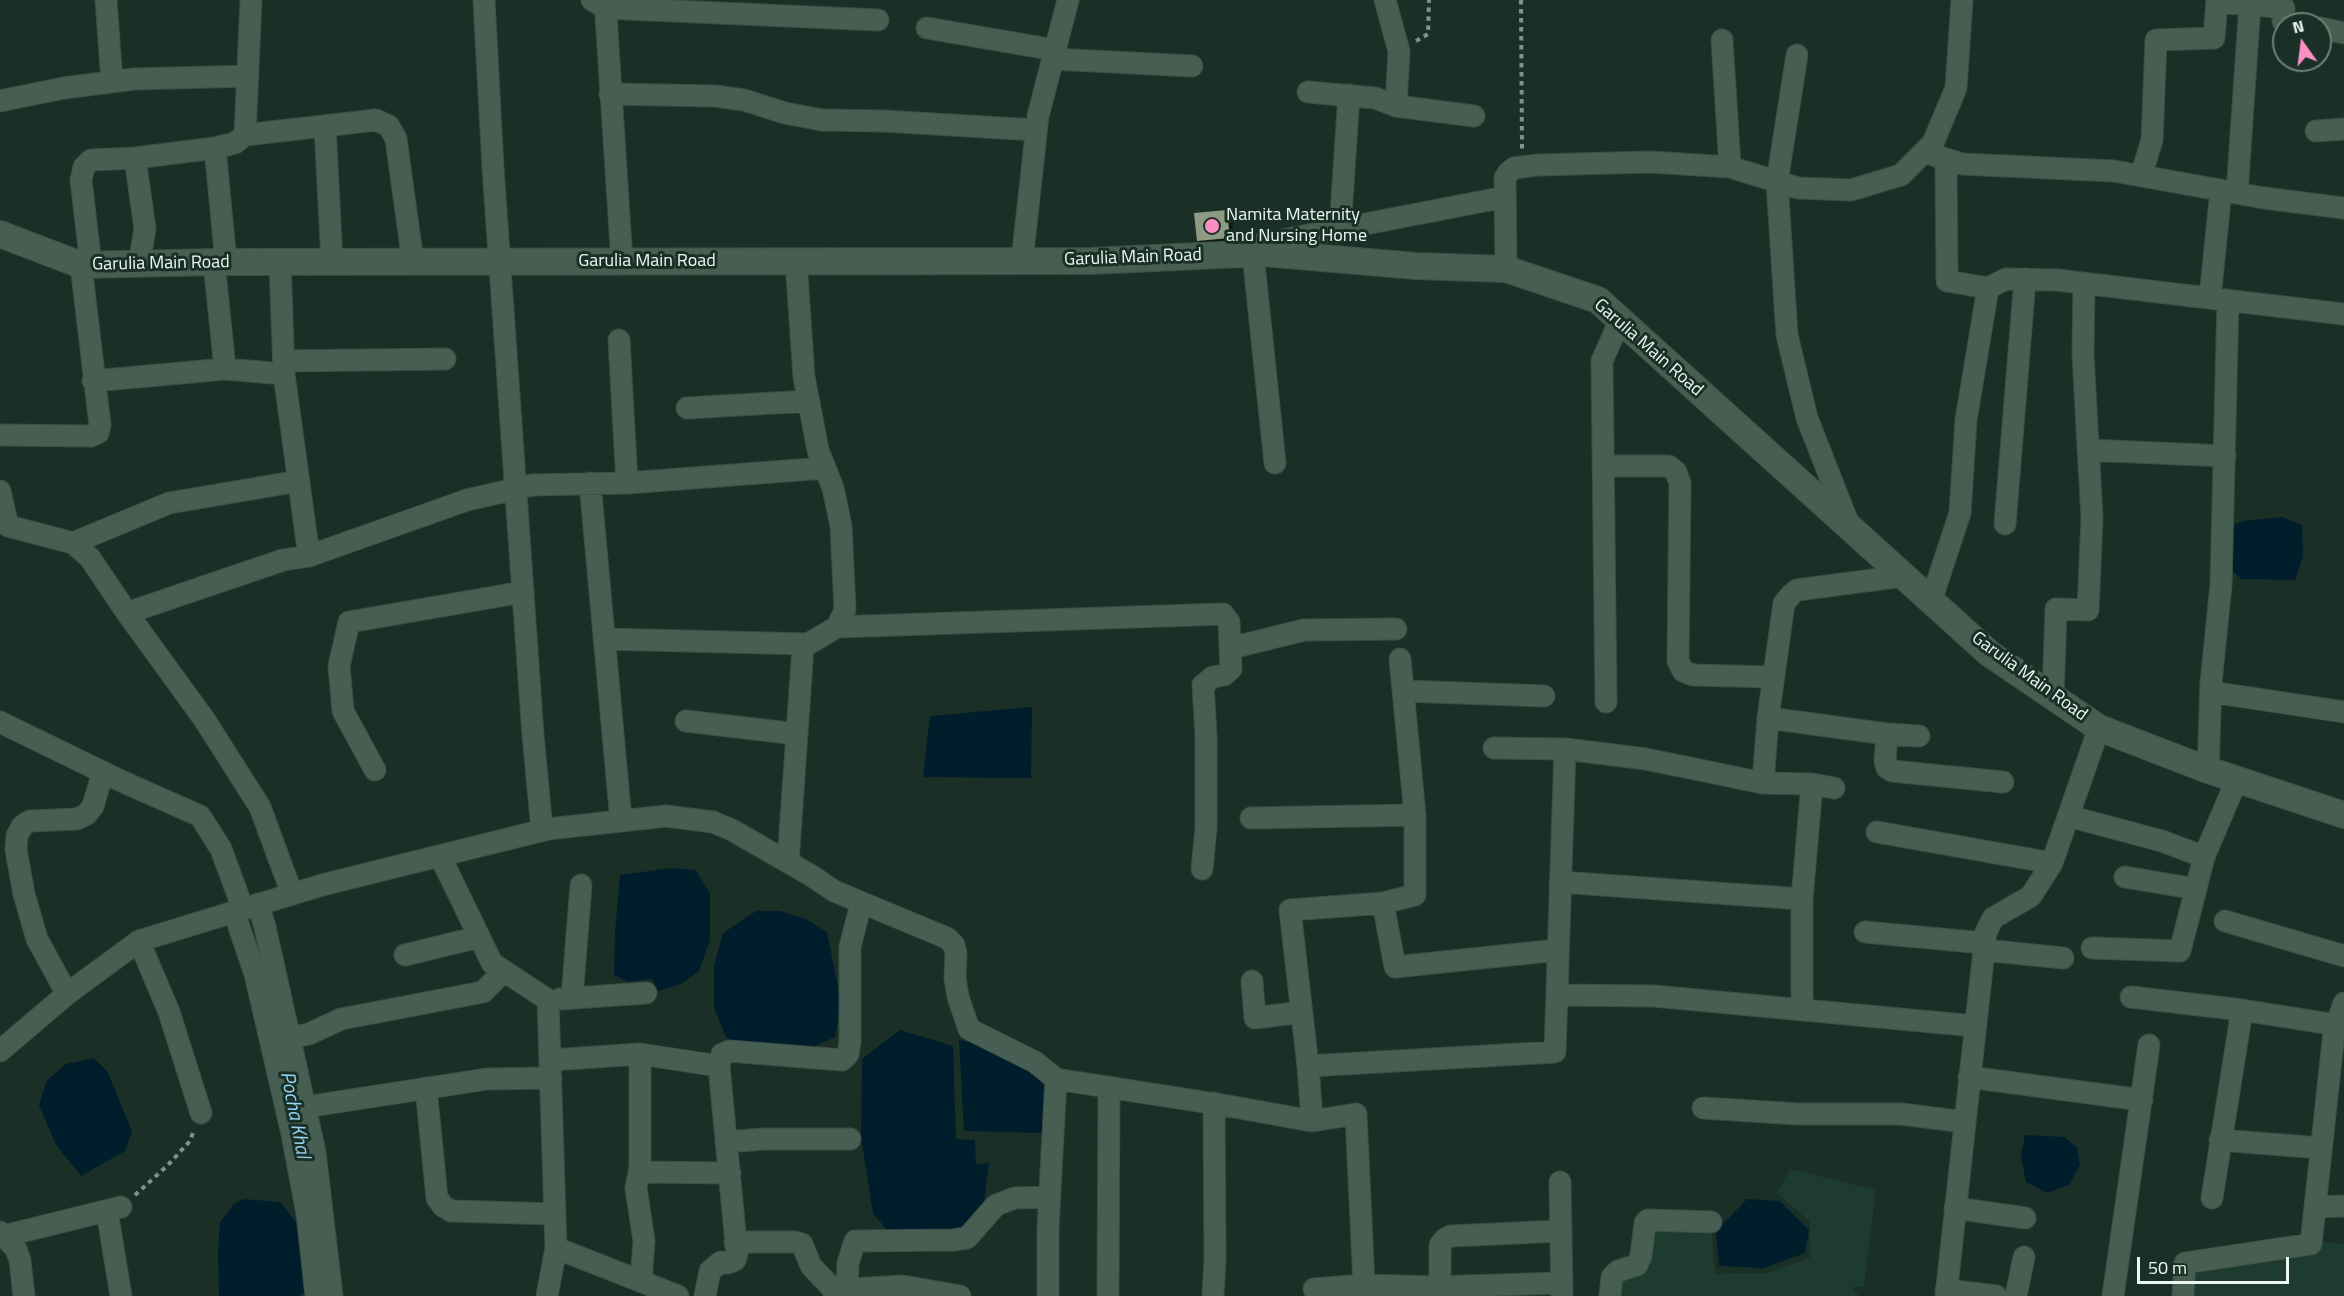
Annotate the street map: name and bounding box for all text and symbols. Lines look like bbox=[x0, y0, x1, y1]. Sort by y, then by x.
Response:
north arrow bbox=[2272, 12, 2332, 72]
text: N bbox=[2290, 13, 2306, 39]
place label: Namita Maternity and Nursing Home bbox=[1226, 205, 1367, 248]
marker: Namita Maternity and Nursing Home bbox=[1203, 217, 1221, 235]
street label: Garulia Main Road bbox=[1064, 245, 1202, 271]
street label: Garulia Main Road bbox=[578, 251, 716, 273]
street label: Garulia Main Road bbox=[92, 252, 230, 276]
street label: Garulia Main Road bbox=[1589, 295, 1707, 401]
street label: Garulia Main Road bbox=[1967, 628, 2091, 726]
water label: Pocha Khal bbox=[274, 1070, 314, 1160]
scale bar bbox=[2140, 1245, 2292, 1283]
text: 50 m bbox=[2148, 1254, 2187, 1281]

